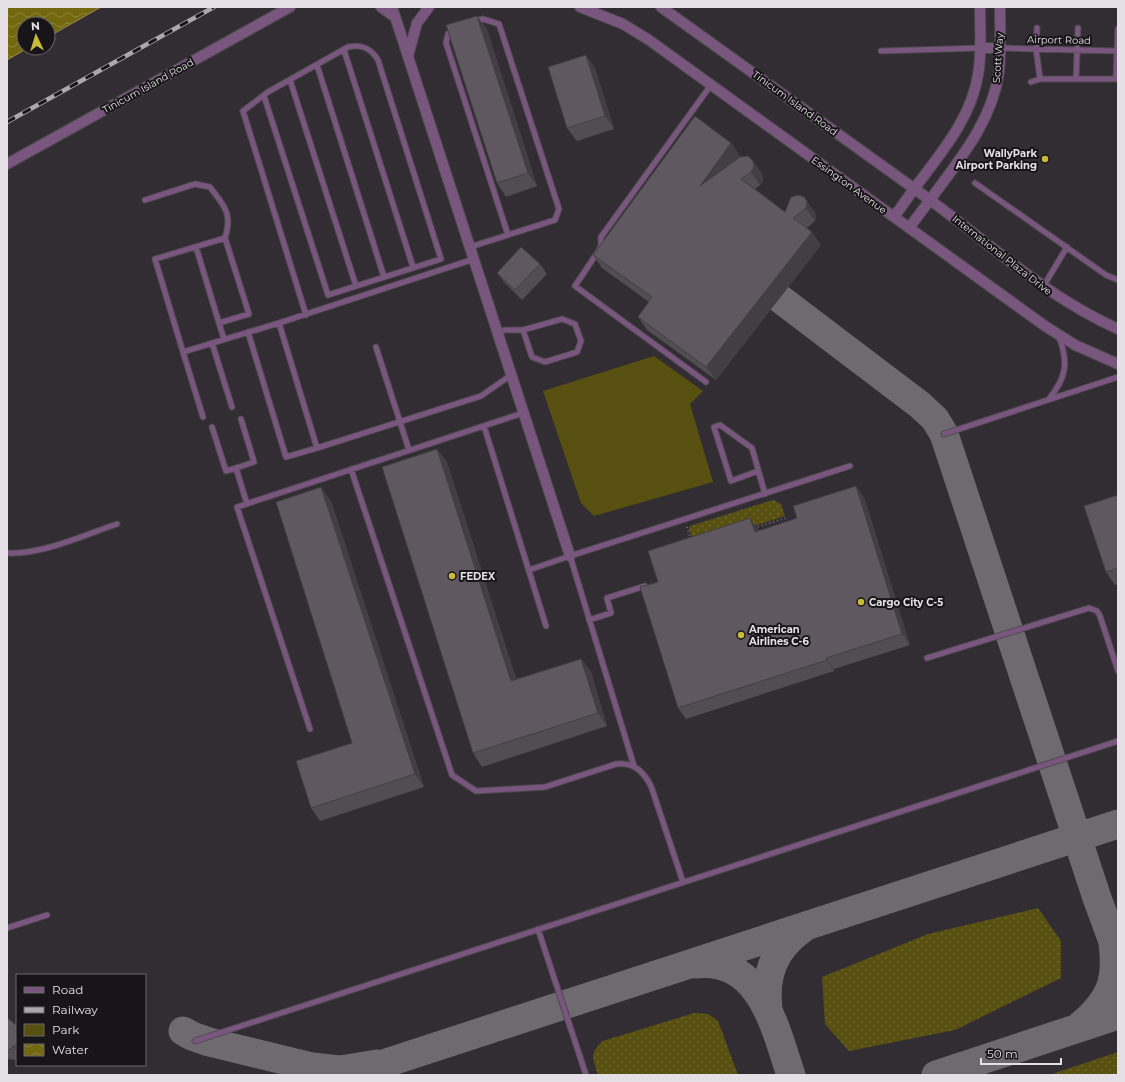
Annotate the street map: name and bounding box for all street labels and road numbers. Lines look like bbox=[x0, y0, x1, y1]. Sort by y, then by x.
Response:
street label: Scott Way bbox=[990, 32, 1006, 84]
street label: Airport Road bbox=[1027, 33, 1091, 47]
street label: Tinicum Island Road bbox=[100, 56, 196, 116]
street label: Tinicum Island Road bbox=[750, 68, 840, 138]
street label: Essington Avenue bbox=[809, 153, 889, 217]
street label: International Plaza Drive bbox=[950, 212, 1054, 298]

